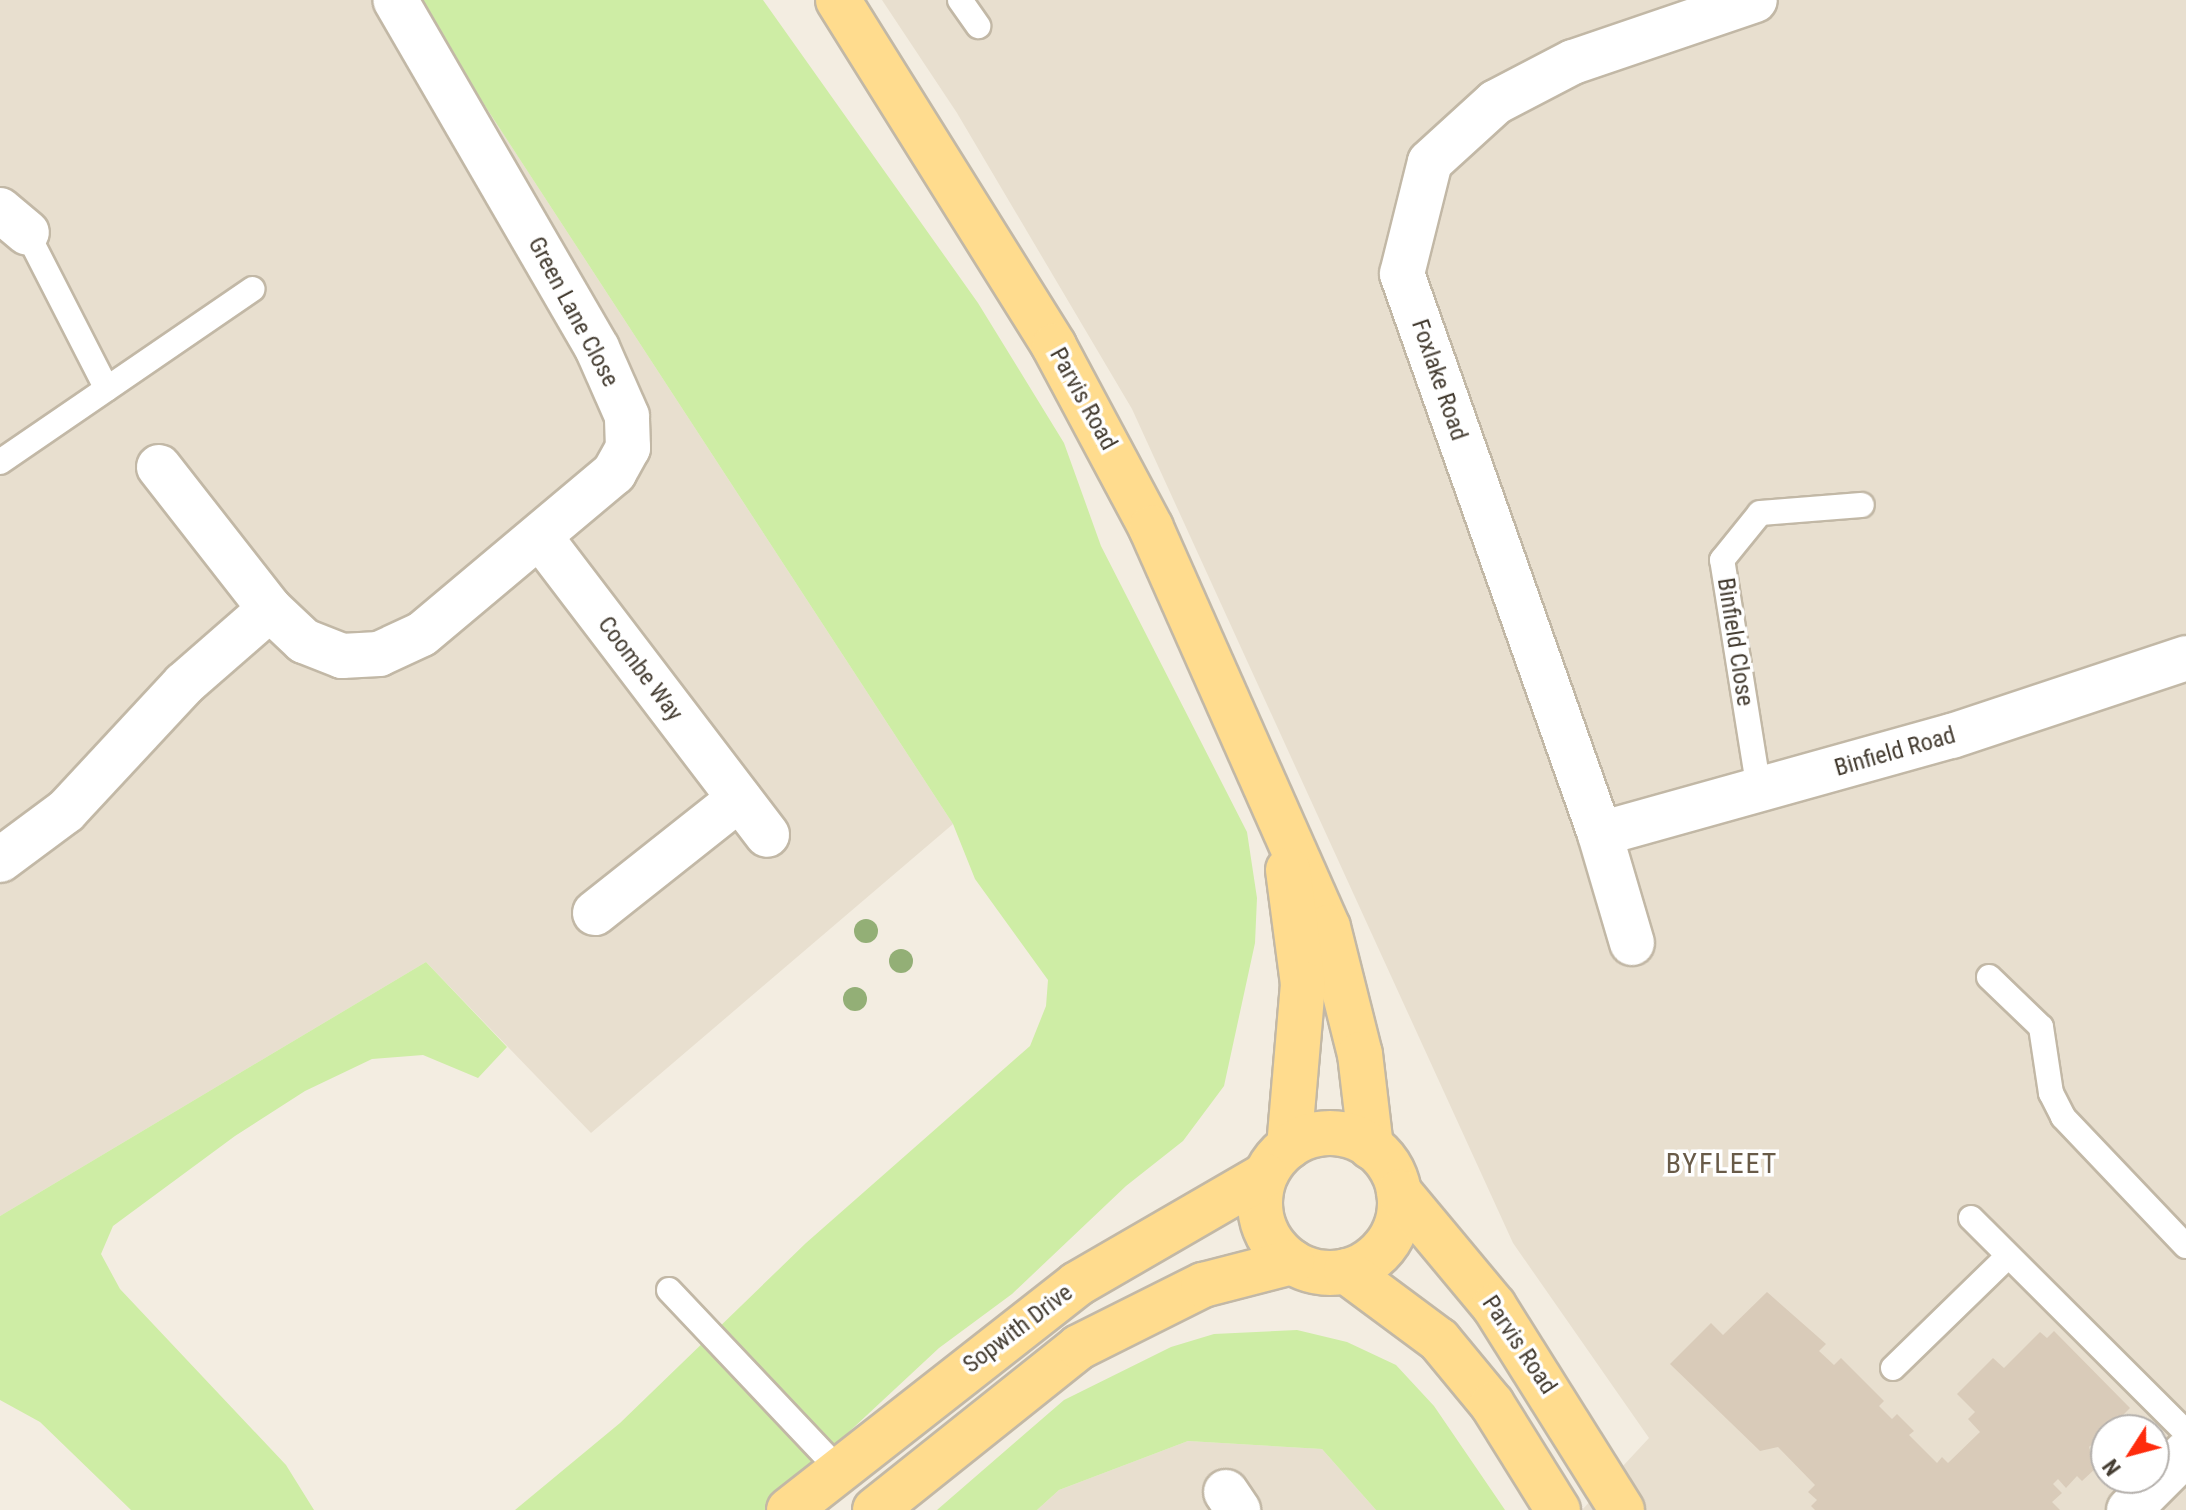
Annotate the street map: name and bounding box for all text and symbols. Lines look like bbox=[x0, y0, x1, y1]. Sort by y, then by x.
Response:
street label: Green Lane Close bbox=[521, 232, 625, 392]
street label: Foxlake Road bbox=[1405, 316, 1473, 444]
street label: Parvis Road bbox=[1043, 343, 1123, 455]
street label: Binfield Close bbox=[1711, 576, 1759, 708]
street label: Coombe Way bbox=[591, 611, 689, 727]
street label: Binfield Road bbox=[1831, 721, 1959, 783]
district label: BYFLEET bbox=[1666, 1147, 1778, 1181]
street label: Sopwith Drive bbox=[958, 1279, 1078, 1379]
street label: Parvis Road bbox=[1476, 1290, 1562, 1400]
north arrow bbox=[2090, 1414, 2170, 1494]
text: N bbox=[2098, 1454, 2126, 1480]

